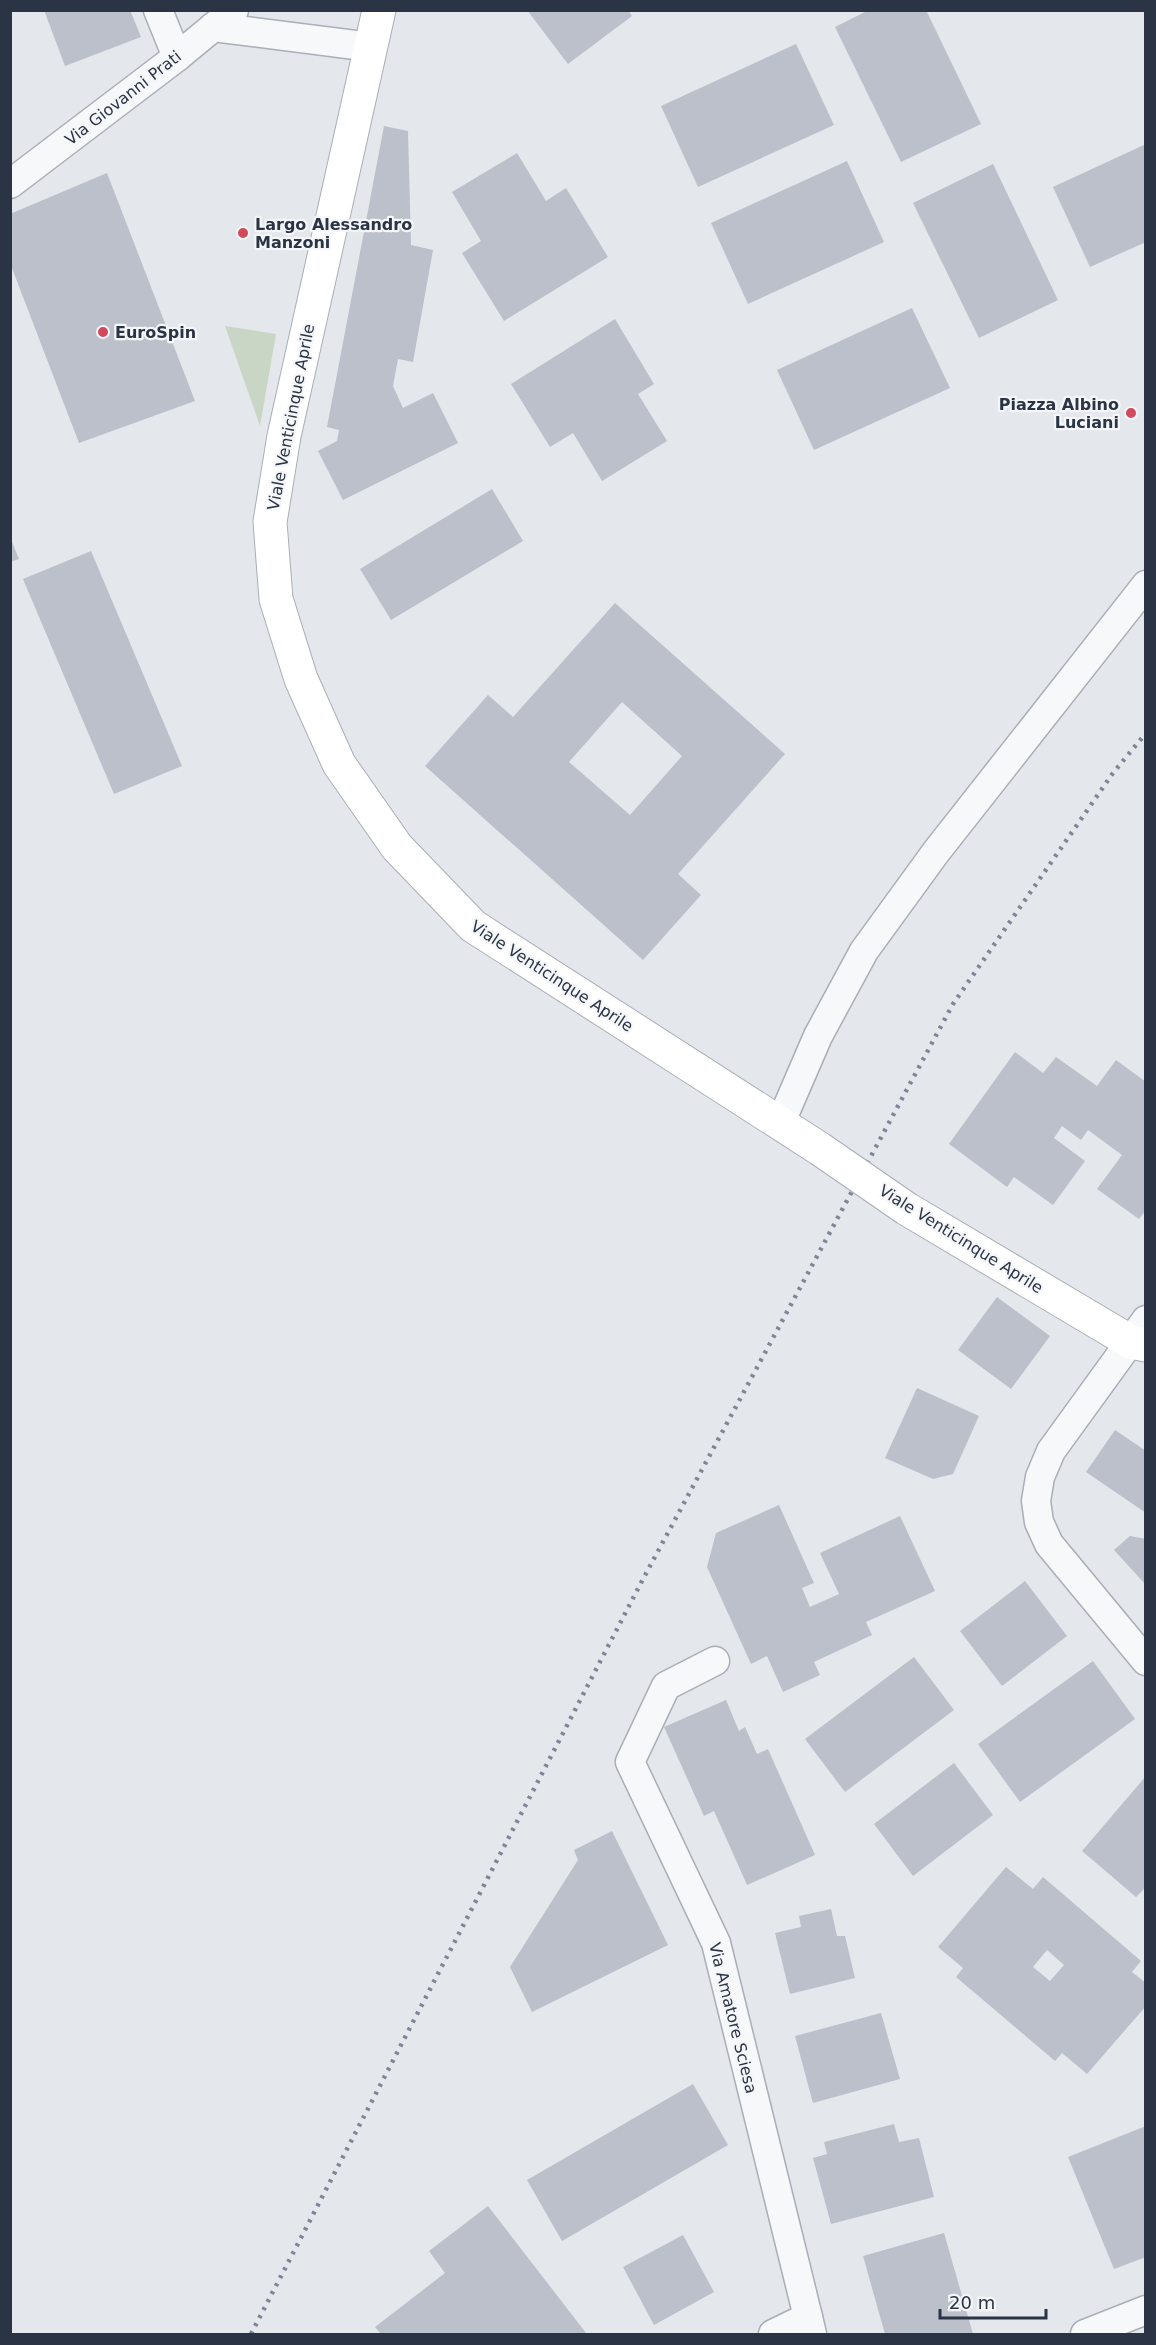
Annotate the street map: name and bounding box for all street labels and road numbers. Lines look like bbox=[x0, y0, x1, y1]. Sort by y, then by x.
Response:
street label: Via Giovanni Prati bbox=[61, 47, 185, 149]
street label: Viale Venticinque Aprile bbox=[264, 322, 318, 512]
street label: Viale Venticinque Aprile bbox=[467, 916, 637, 1036]
street label: Viale Venticinque Aprile bbox=[876, 1181, 1046, 1297]
street label: Via Amatore Sciesa bbox=[705, 1941, 761, 2095]

